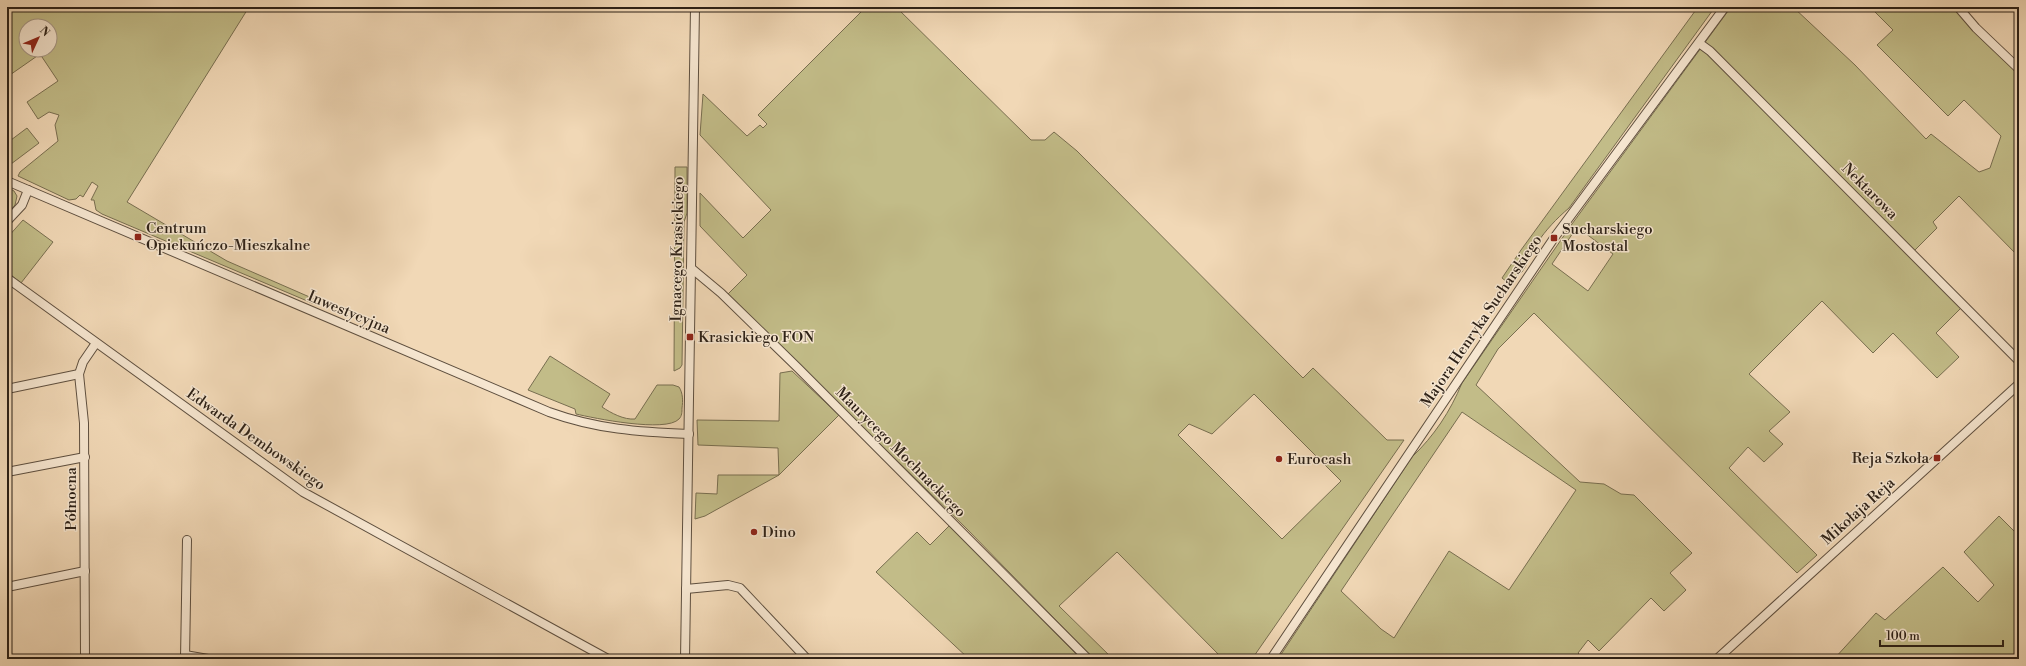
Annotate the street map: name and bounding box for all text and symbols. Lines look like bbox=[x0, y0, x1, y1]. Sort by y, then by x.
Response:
north arrow bbox=[18, 18, 58, 58]
text: N bbox=[36, 24, 53, 40]
street label: Nektarowa bbox=[1837, 159, 1902, 224]
street label: Ignacego Krasickiego bbox=[667, 176, 688, 322]
place label: Centrum Opiekuńczo-Mieszkalne bbox=[146, 219, 310, 255]
place label: Sucharskiego Mostostal bbox=[1562, 220, 1653, 256]
street label: Majora Henryka Sucharskiego bbox=[1417, 231, 1546, 411]
marker: Centrum Opiekuńczo-Mieszkalne bbox=[133, 232, 143, 242]
marker: Sucharskiego Mostostal bbox=[1549, 233, 1559, 243]
street label: Inwestycyjna bbox=[305, 287, 393, 338]
place label: Krasickiego FON bbox=[698, 328, 814, 347]
marker: Krasickiego FON bbox=[685, 332, 695, 342]
street label: Maurycego Mochnackiego bbox=[832, 383, 970, 521]
street label: Edwarda Dembowskiego bbox=[183, 384, 329, 495]
place label: Reja Szkoła bbox=[1852, 449, 1929, 468]
place label: Eurocash bbox=[1287, 450, 1351, 469]
marker: Reja Szkoła bbox=[1932, 453, 1942, 463]
marker: Eurocash bbox=[1274, 454, 1284, 464]
street label: Północna bbox=[62, 467, 81, 531]
street label: Mikołaja Reja bbox=[1818, 473, 1899, 549]
place label: Dino bbox=[762, 523, 796, 542]
marker: Dino bbox=[749, 527, 759, 537]
scale bar bbox=[1880, 622, 2003, 648]
text: 100 m bbox=[1886, 629, 1920, 644]

